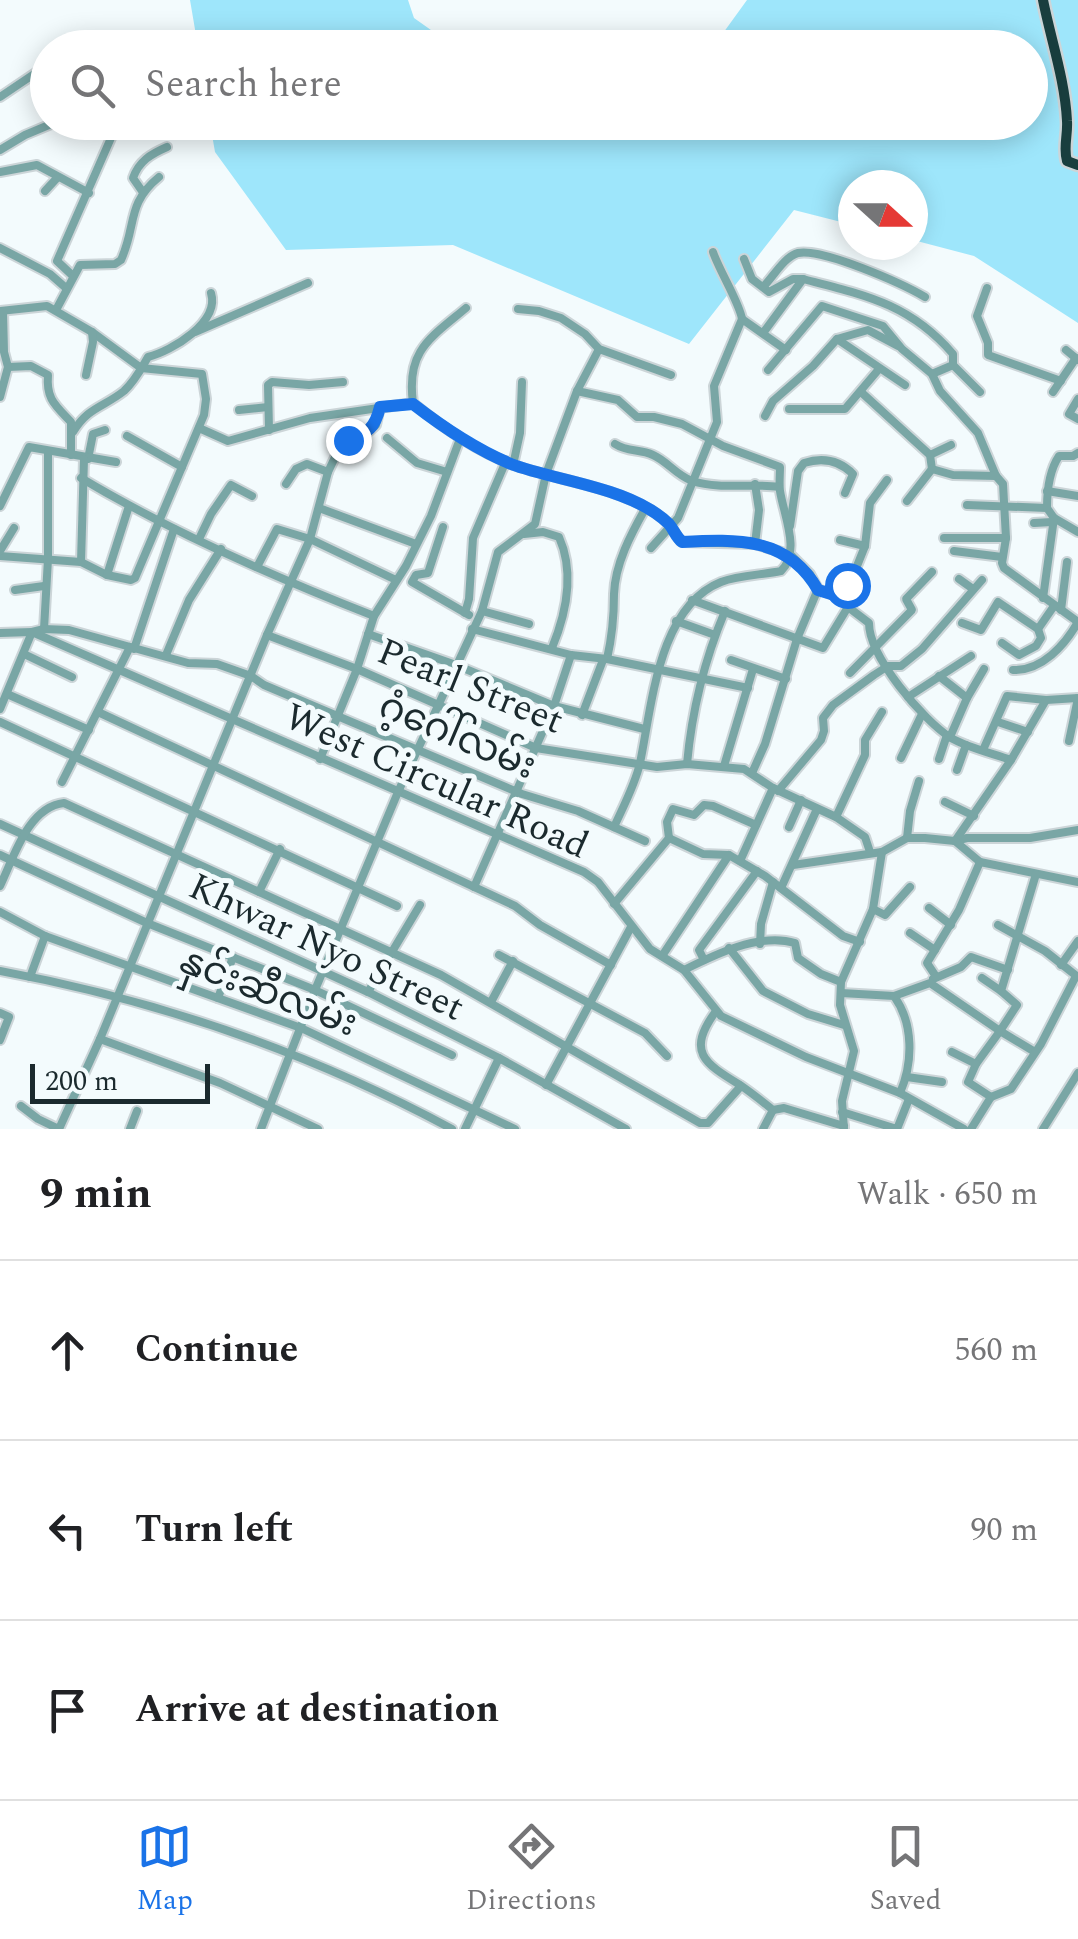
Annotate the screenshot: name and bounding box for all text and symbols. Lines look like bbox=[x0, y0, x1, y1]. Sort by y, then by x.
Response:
search box bbox=[30, 30, 1048, 140]
text: Search here bbox=[145, 56, 342, 114]
icon: search bbox=[65, 58, 120, 113]
north arrow bbox=[838, 170, 928, 260]
route end bbox=[326, 418, 372, 464]
route start bbox=[825, 563, 871, 609]
street label: Pearl Street bbox=[368, 623, 572, 750]
street label: ဂံ့ဂေါ်လမ်း bbox=[369, 678, 545, 796]
street label: West Circular Road bbox=[275, 689, 598, 875]
street label: Khwar Nyo Street bbox=[179, 858, 474, 1037]
street label: နှင်းဆီလမ်း bbox=[171, 932, 366, 1053]
scale bar bbox=[30, 1059, 210, 1104]
text: 200 m bbox=[45, 1060, 118, 1103]
text: 9 min bbox=[40, 1163, 152, 1226]
text: Walk · 650 m bbox=[857, 1170, 1038, 1219]
text: Continue bbox=[135, 1321, 298, 1379]
icon: ahead bbox=[40, 1323, 95, 1378]
text: 560 m bbox=[954, 1326, 1038, 1375]
text: Turn left bbox=[135, 1501, 293, 1559]
icon: left bbox=[40, 1503, 95, 1558]
text: 90 m bbox=[970, 1506, 1038, 1555]
text: Arrive at destination bbox=[135, 1681, 499, 1739]
icon: arrive bbox=[40, 1683, 95, 1738]
tab: Map bbox=[137, 1819, 193, 1922]
tab: Directions bbox=[466, 1819, 597, 1922]
tab: Saved bbox=[870, 1819, 941, 1922]

